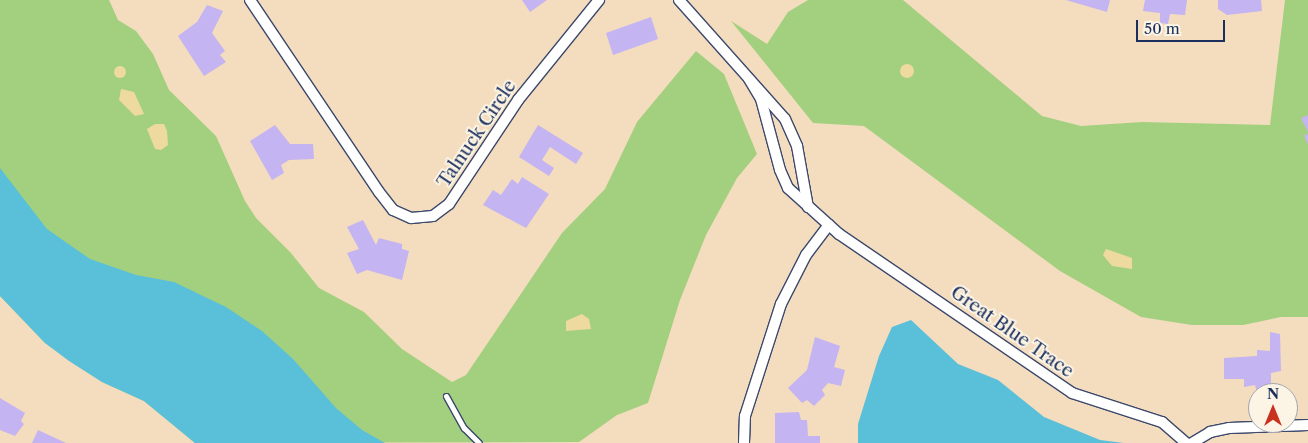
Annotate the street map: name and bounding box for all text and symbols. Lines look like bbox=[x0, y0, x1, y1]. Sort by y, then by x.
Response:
scale bar bbox=[1138, 10, 1227, 42]
text: 50 m bbox=[1144, 19, 1180, 38]
street label: Talnuck Circle bbox=[433, 76, 521, 192]
street label: Great Blue Trace bbox=[946, 281, 1078, 383]
north arrow bbox=[1248, 383, 1298, 433]
text: N bbox=[1267, 385, 1279, 403]

